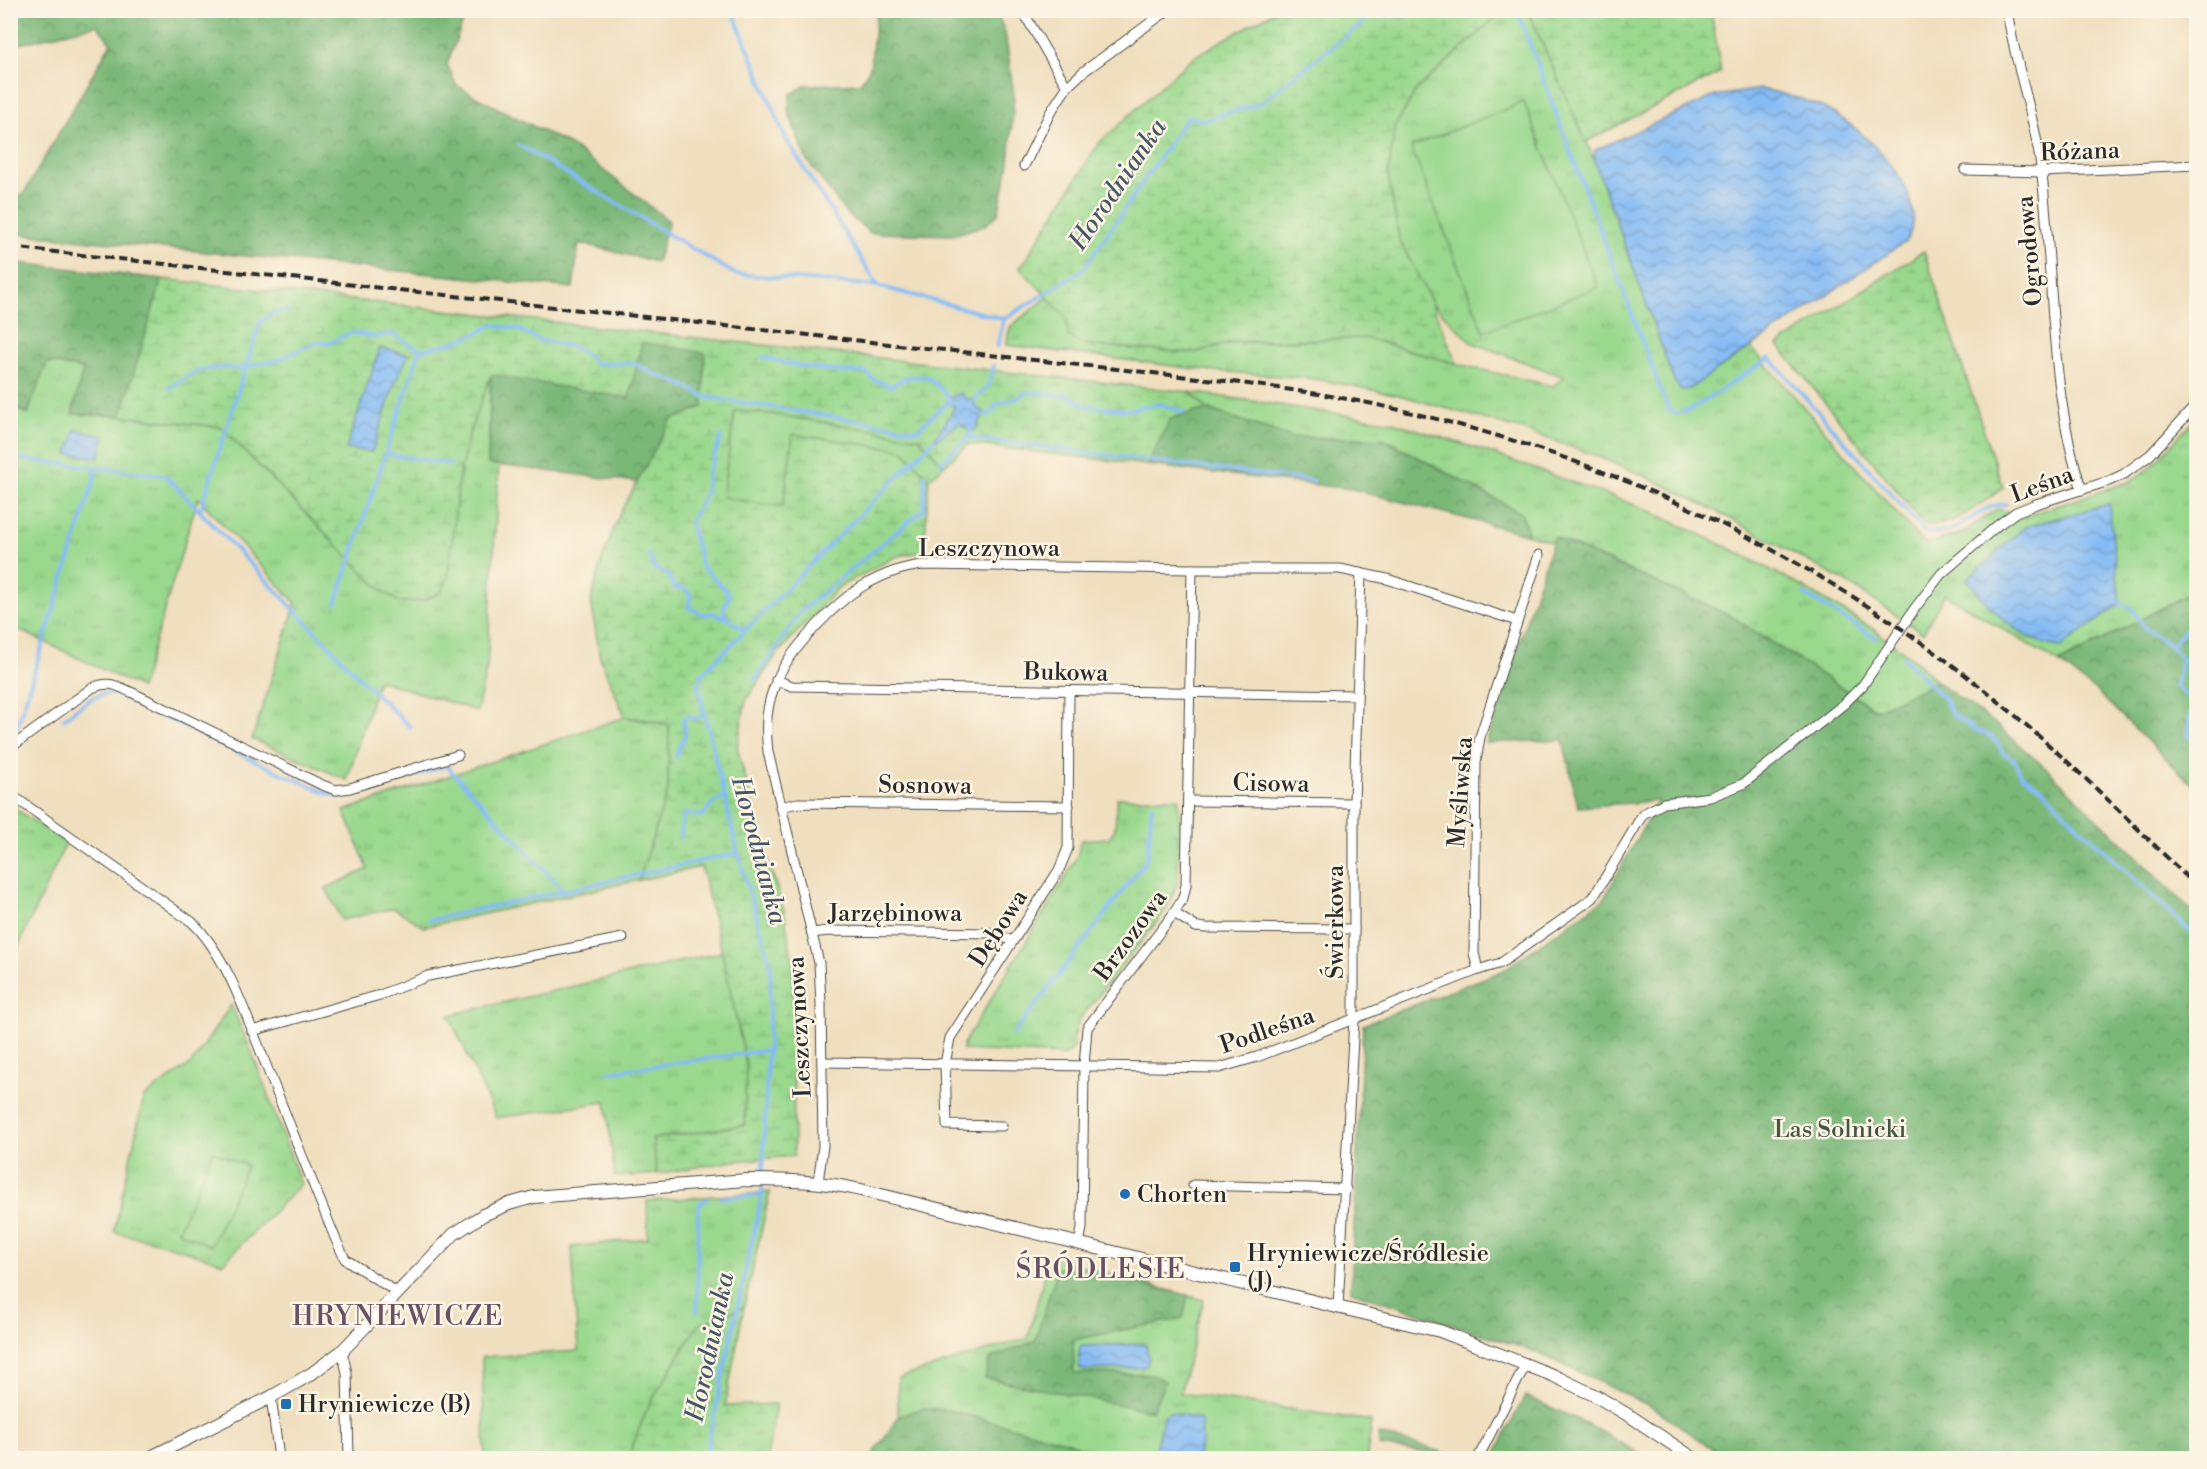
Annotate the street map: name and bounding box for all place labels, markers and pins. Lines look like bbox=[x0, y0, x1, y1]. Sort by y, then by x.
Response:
place label: Chorten bbox=[1137, 1180, 1227, 1210]
marker: Chorten bbox=[1118, 1187, 1132, 1201]
place label: Hryniewicze/Śródlesie (J) bbox=[1247, 1237, 1489, 1297]
marker: Hryniewicze/Śródlesie (J) bbox=[1228, 1260, 1242, 1274]
place label: Hryniewicze (B) bbox=[298, 1390, 471, 1420]
marker: Hryniewicze (B) bbox=[279, 1397, 293, 1411]

